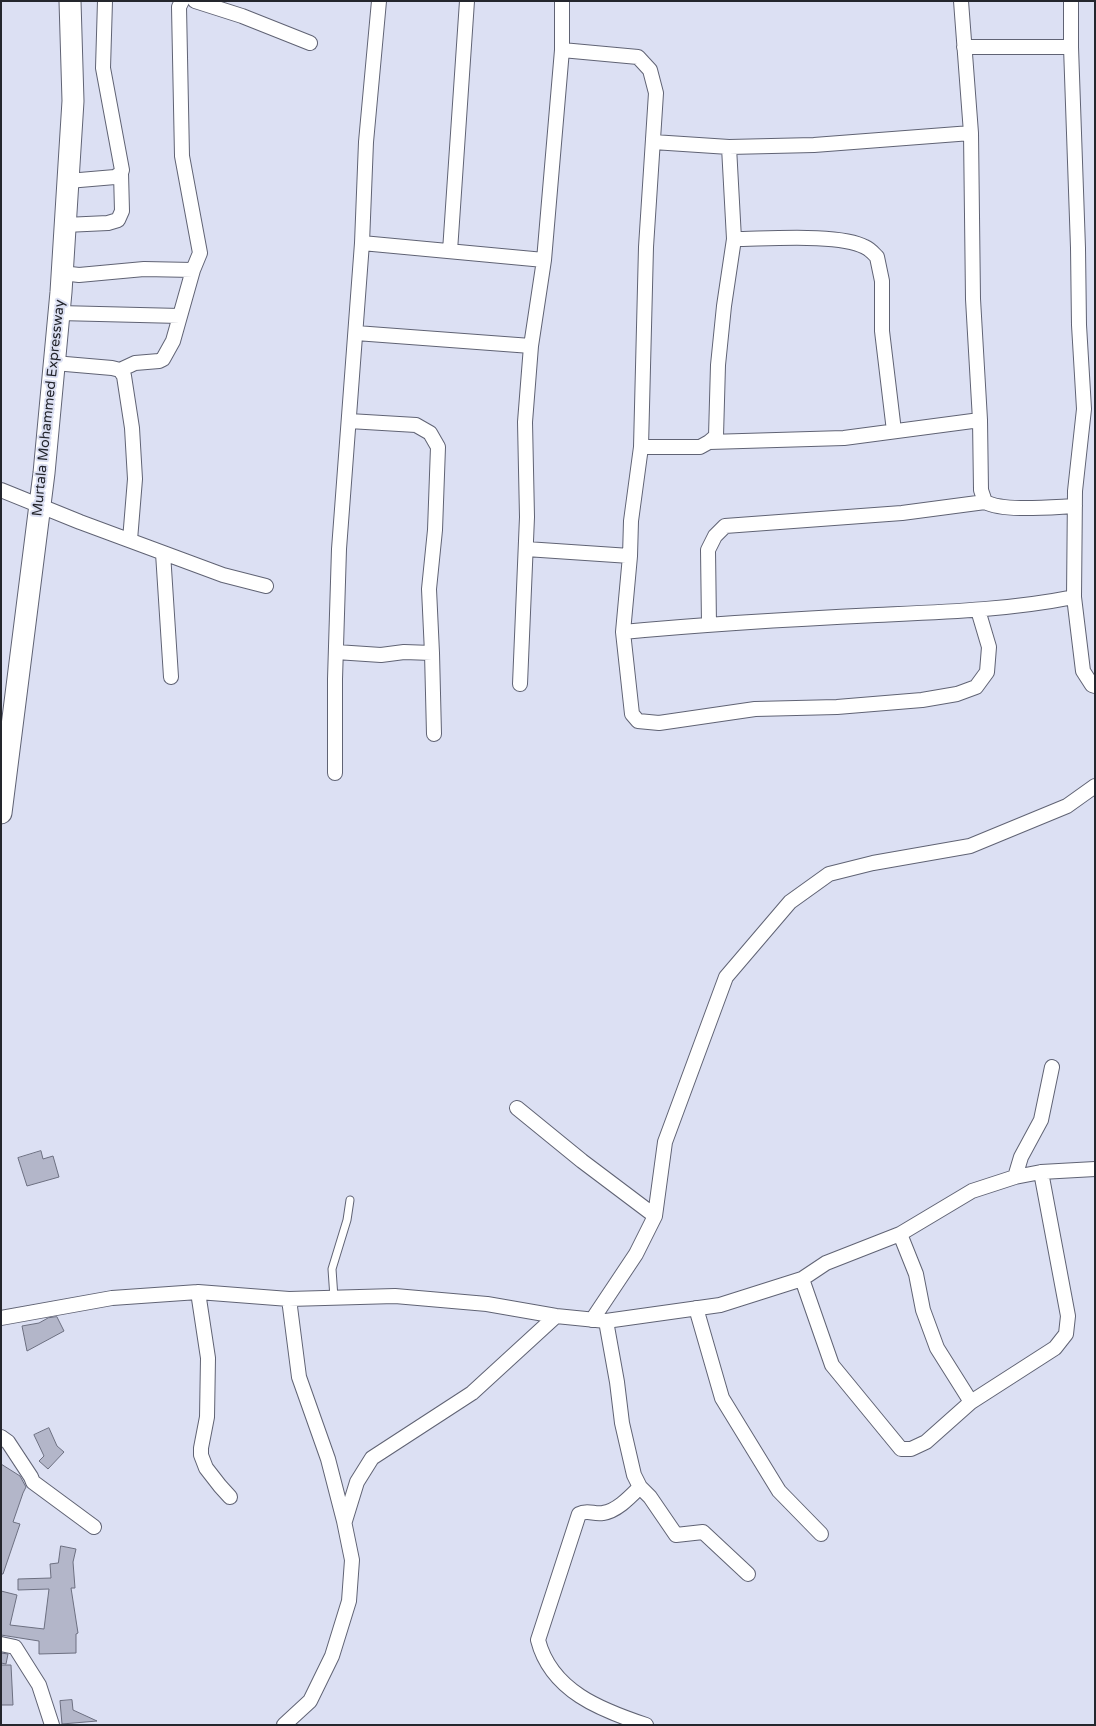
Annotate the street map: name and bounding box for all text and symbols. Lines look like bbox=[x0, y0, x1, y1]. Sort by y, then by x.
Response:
street label: Murtala Mohammed Expressway bbox=[29, 299, 69, 517]

